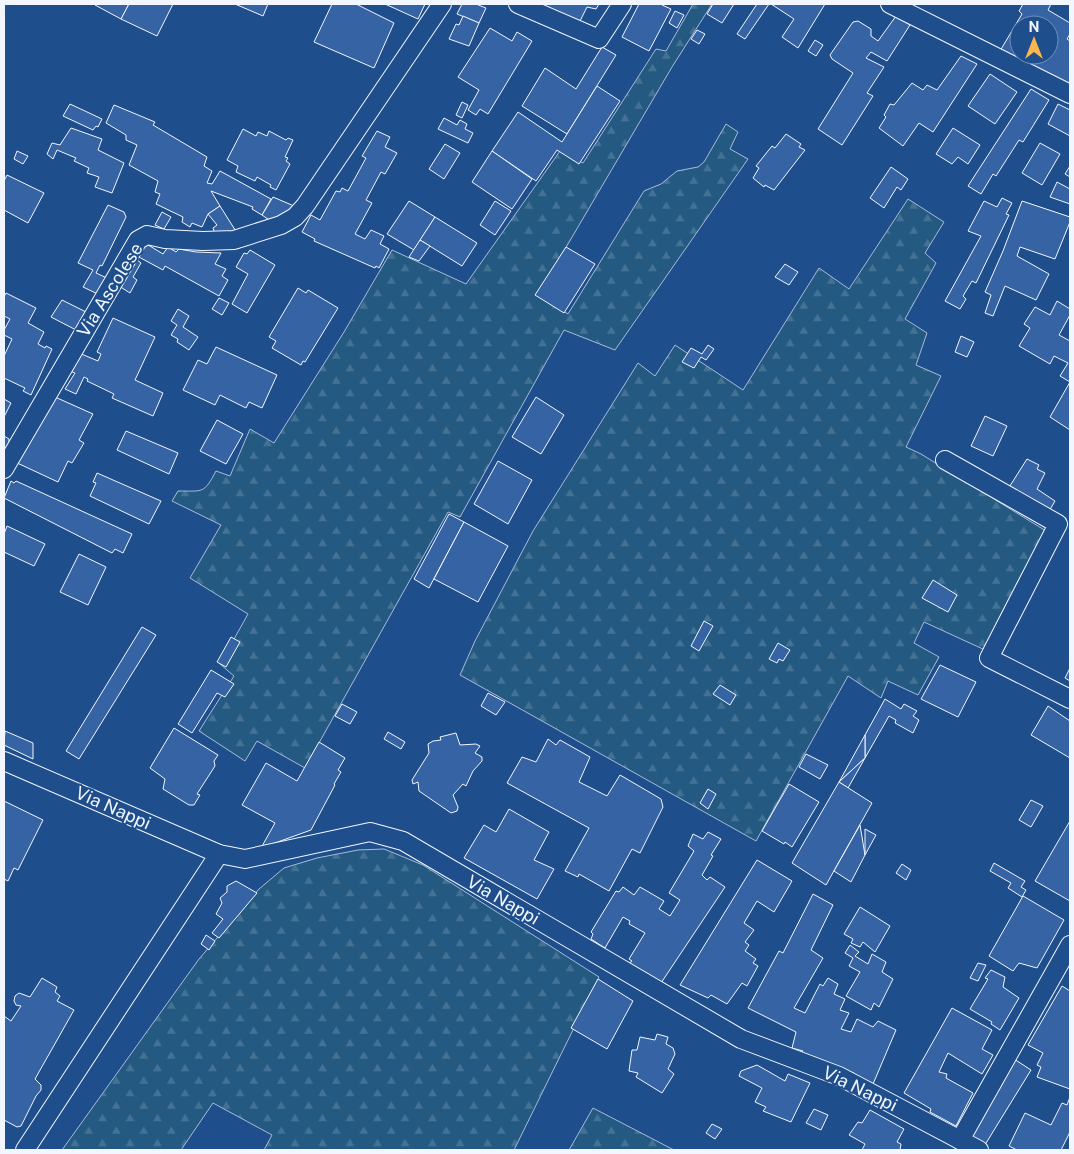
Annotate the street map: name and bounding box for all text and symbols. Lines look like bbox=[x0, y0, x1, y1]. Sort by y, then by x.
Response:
north arrow bbox=[1009, 15, 1059, 65]
text: N bbox=[1029, 19, 1039, 35]
street label: Via Ascolese bbox=[72, 239, 147, 341]
street label: Via Nappi bbox=[72, 782, 154, 833]
street label: Via Nappi bbox=[463, 870, 543, 929]
street label: Via Nappi bbox=[820, 1062, 901, 1116]

